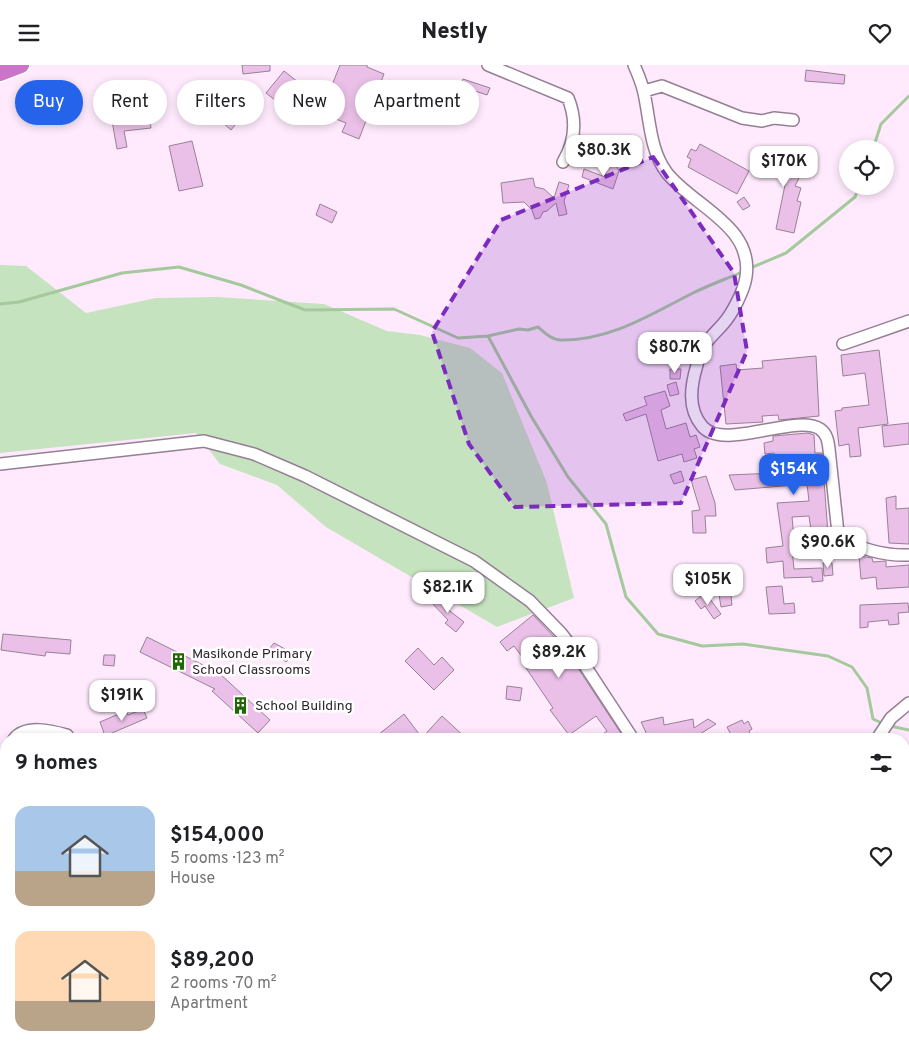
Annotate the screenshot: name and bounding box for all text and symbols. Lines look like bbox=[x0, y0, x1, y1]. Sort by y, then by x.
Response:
icon: menu bbox=[15, 19, 43, 47]
text: Nestly bbox=[421, 19, 488, 46]
icon: heart bbox=[866, 19, 894, 47]
chip: Buy bbox=[15, 80, 83, 125]
chip: Rent bbox=[93, 80, 167, 125]
chip: Filters bbox=[177, 80, 264, 125]
chip: New bbox=[274, 80, 345, 125]
chip: Apartment bbox=[355, 80, 479, 125]
pin: $80.3K bbox=[563, 135, 645, 177]
map controls bbox=[839, 140, 894, 195]
button: locate bbox=[839, 140, 894, 195]
text: $80.3K bbox=[577, 141, 631, 161]
pin: $170K bbox=[749, 145, 819, 188]
text: $170K bbox=[761, 152, 807, 172]
pin: $80.7K bbox=[634, 331, 716, 374]
text: $80.7K bbox=[649, 338, 701, 358]
pin: $154K bbox=[759, 453, 829, 496]
text: $154K bbox=[770, 460, 818, 480]
pin: $90.6K bbox=[787, 527, 869, 569]
text: $90.6K bbox=[800, 533, 856, 553]
pin: $105K bbox=[673, 563, 743, 606]
text: $105K bbox=[684, 570, 732, 590]
pin: $82.1K bbox=[407, 571, 489, 614]
text: $82.1K bbox=[423, 578, 473, 598]
pin: $89.2K bbox=[518, 637, 600, 679]
text: $89.2K bbox=[532, 643, 586, 663]
place label: Masikonde Primary School Classrooms bbox=[192, 646, 312, 679]
building icon: Masikonde Primary School Classrooms bbox=[168, 652, 188, 672]
pin: $191K bbox=[87, 679, 157, 722]
text: $191K bbox=[100, 686, 144, 706]
building icon: School Building bbox=[231, 696, 251, 716]
place label: School Building bbox=[255, 698, 353, 715]
icon: filters bbox=[867, 749, 895, 777]
text: 9 homes bbox=[15, 750, 98, 777]
text: $154,000 bbox=[170, 822, 265, 849]
icon: home bbox=[55, 826, 115, 886]
icon: heart bbox=[867, 842, 895, 870]
text: 5 rooms · 123 m² bbox=[170, 849, 285, 869]
text: House bbox=[170, 869, 215, 889]
text: $89,200 bbox=[170, 947, 255, 974]
icon: home bbox=[55, 951, 115, 1011]
icon: heart bbox=[867, 967, 895, 995]
text: 2 rooms · 70 m² bbox=[170, 974, 277, 994]
text: Apartment bbox=[170, 994, 248, 1014]

